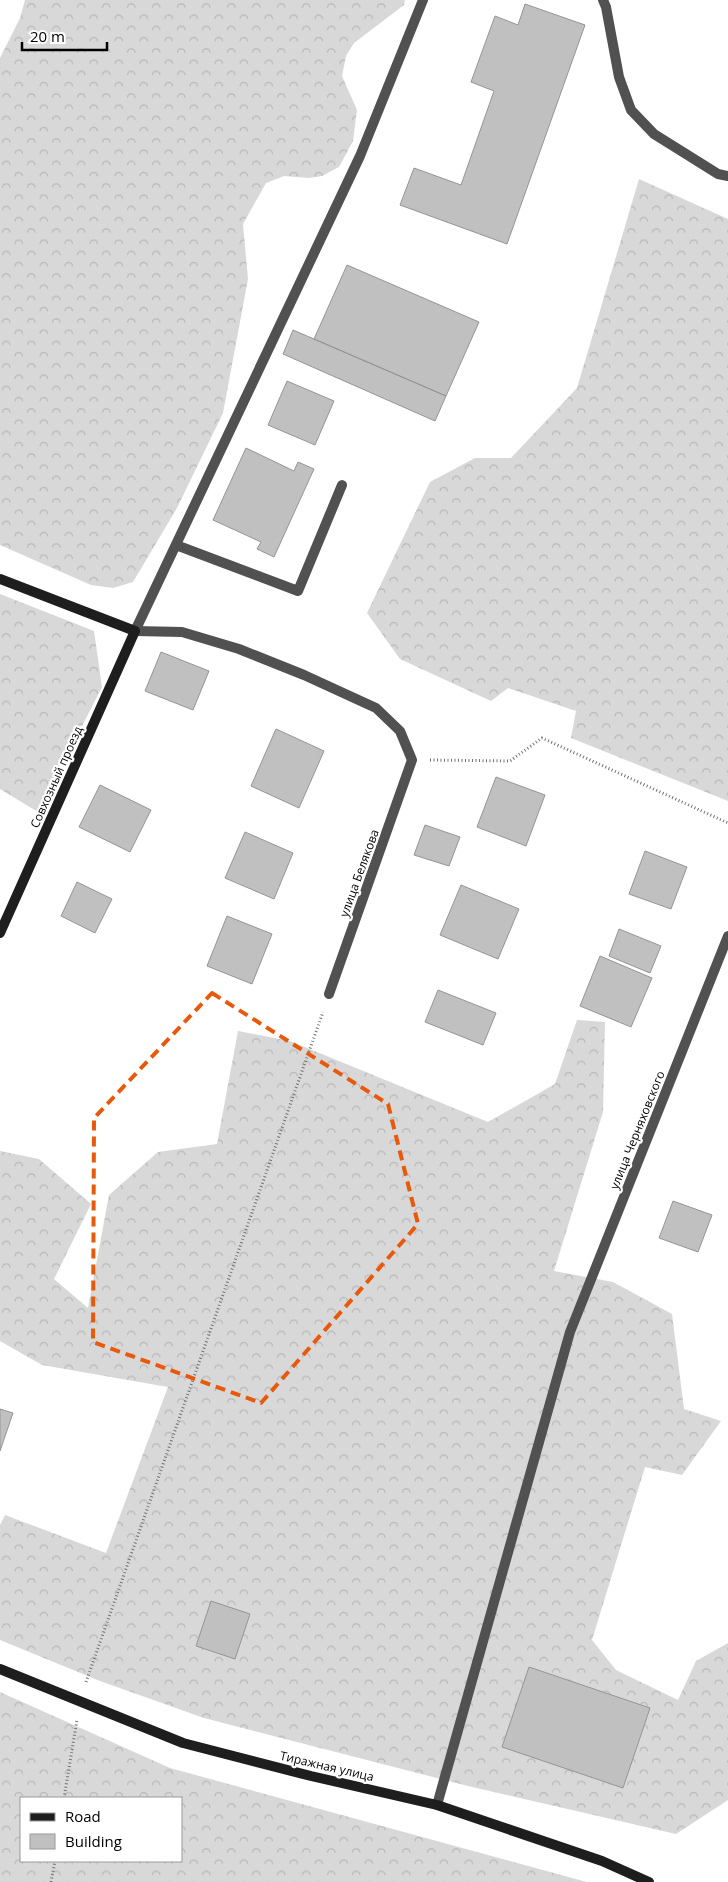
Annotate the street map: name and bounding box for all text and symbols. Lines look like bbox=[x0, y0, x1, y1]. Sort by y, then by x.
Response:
scale bar bbox=[22, 20, 108, 52]
text: 20 m bbox=[30, 26, 65, 46]
street label: Совхозный проезд bbox=[26, 723, 86, 831]
street label: улица Белякова bbox=[335, 827, 383, 919]
street label: улица Черняховского bbox=[605, 1068, 669, 1192]
street label: Тиражная улица bbox=[278, 1747, 376, 1785]
legend bbox=[20, 1797, 182, 1862]
text: Road bbox=[65, 1806, 101, 1826]
text: Building bbox=[65, 1831, 122, 1851]

